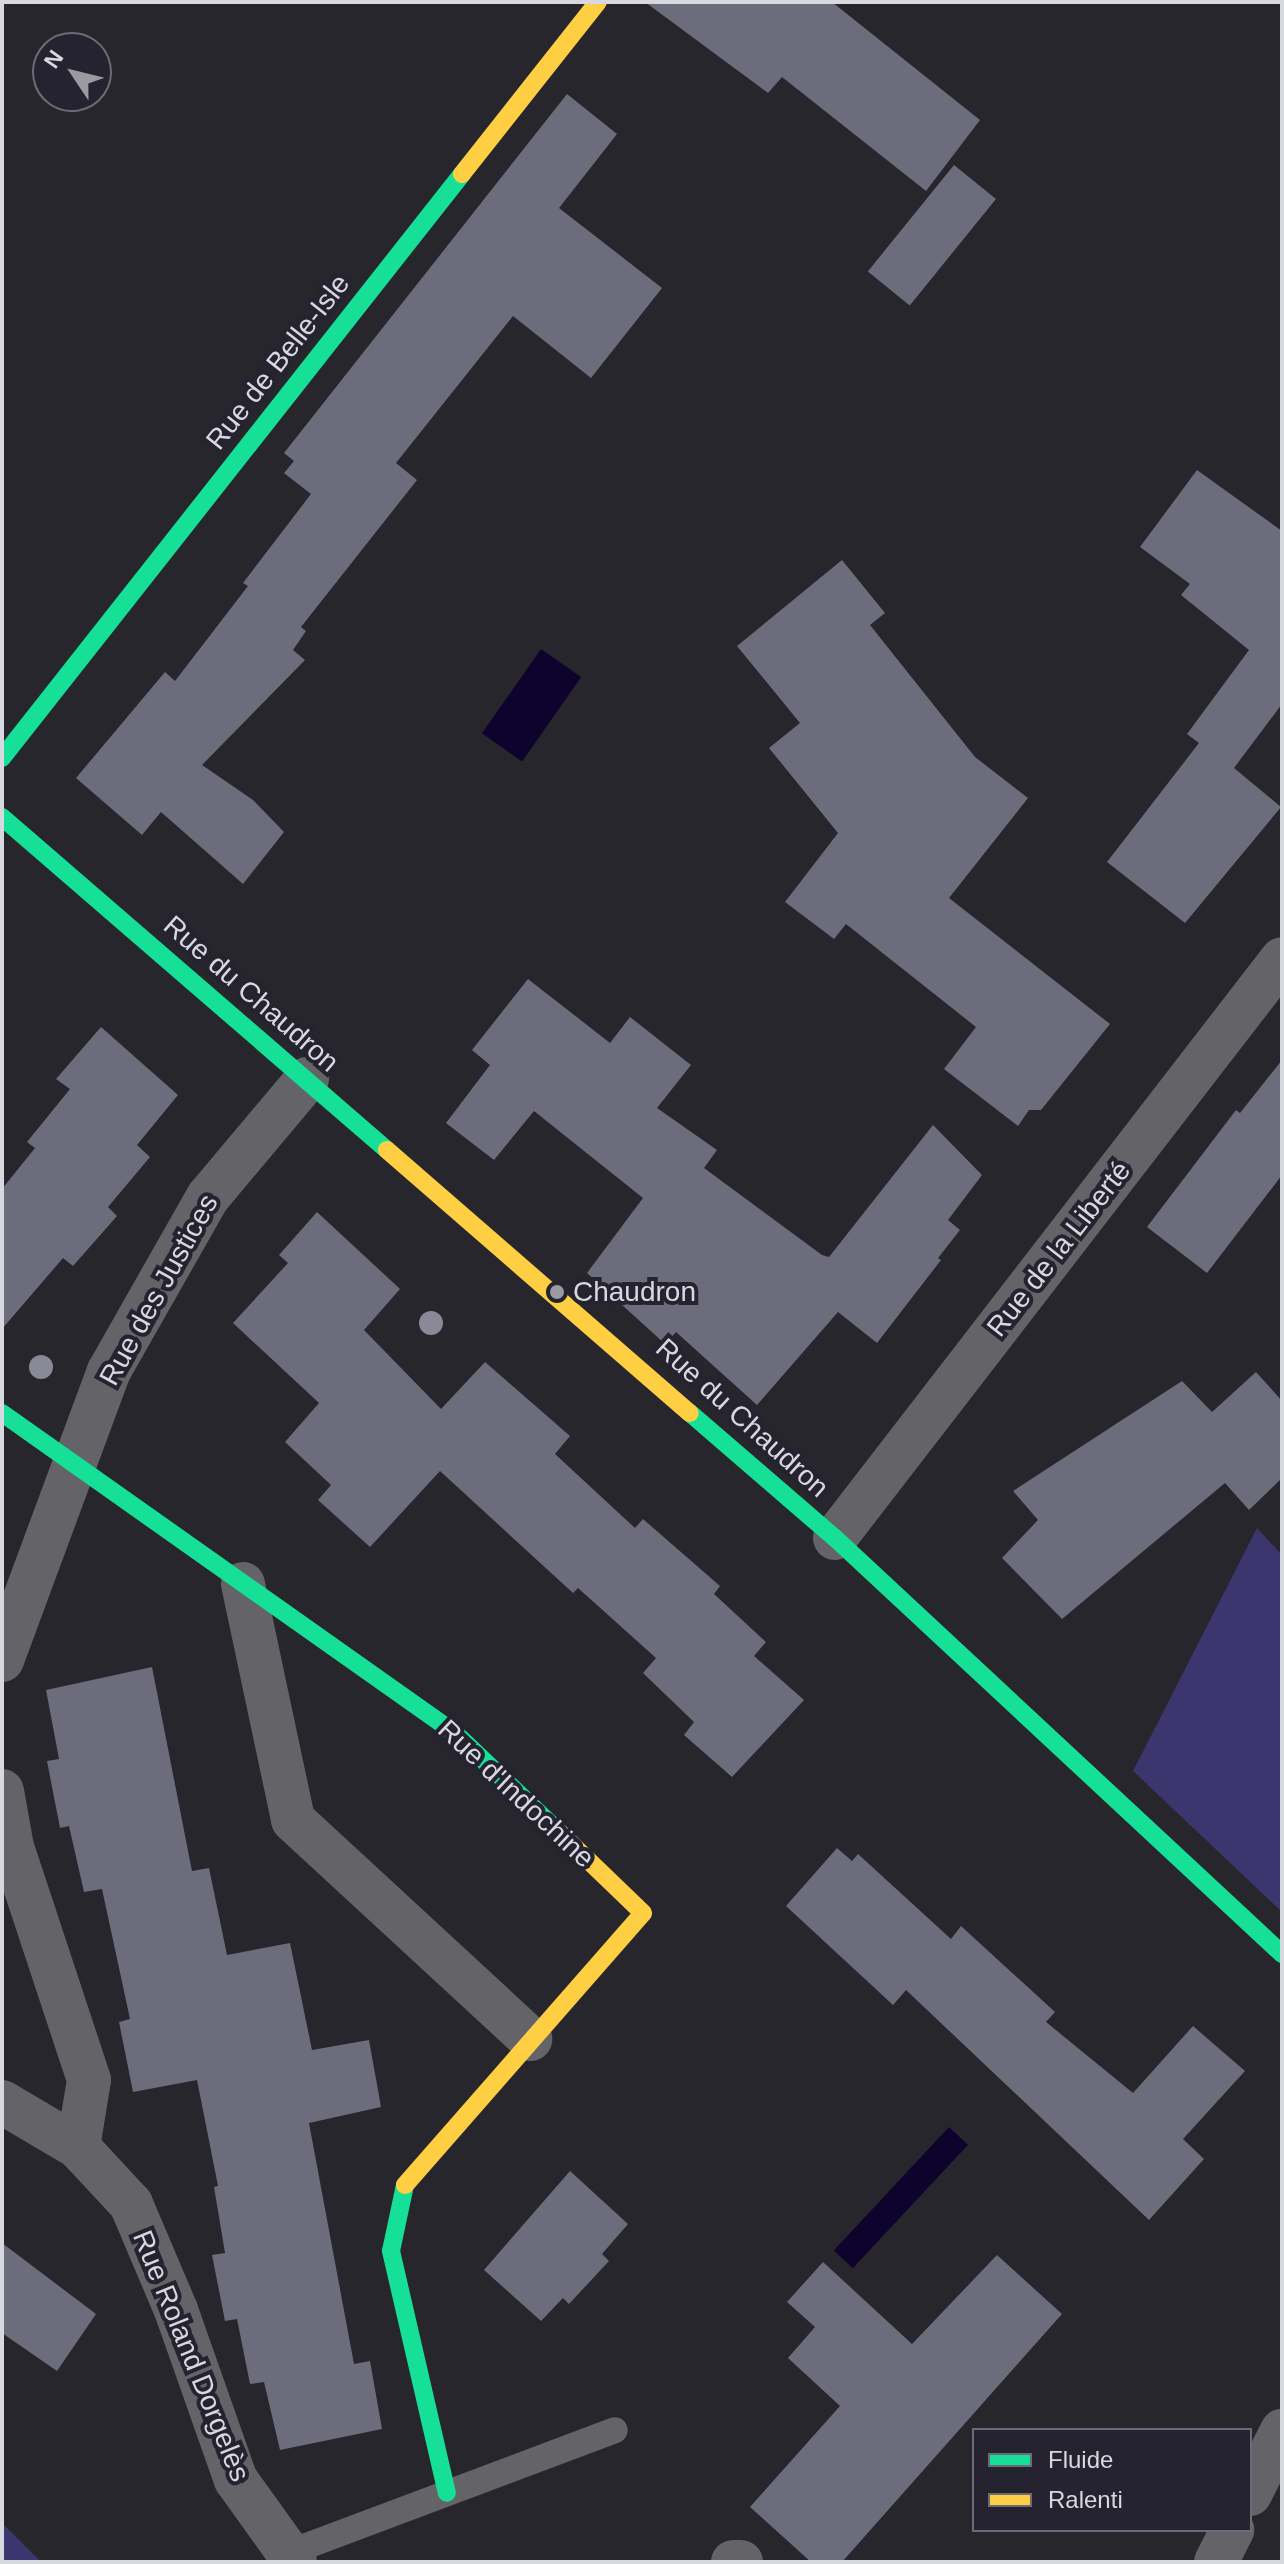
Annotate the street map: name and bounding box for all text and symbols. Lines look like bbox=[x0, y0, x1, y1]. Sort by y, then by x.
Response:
north arrow bbox=[32, 32, 112, 112]
text: N bbox=[39, 45, 68, 73]
street label: Rue de Belle-Isle bbox=[199, 268, 357, 456]
street label: Rue du Chaudron bbox=[157, 909, 345, 1079]
street label: Rue de la Liberté bbox=[980, 1155, 1138, 1343]
street label: Rue des Justices bbox=[93, 1189, 225, 1391]
place label: Chaudron bbox=[573, 1275, 696, 1309]
marker: Chaudron bbox=[548, 1283, 566, 1301]
street label: Rue du Chaudron bbox=[649, 1332, 835, 1504]
street label: Rue d'Indochine bbox=[431, 1713, 601, 1875]
street label: Rue Roland Dorgelès bbox=[125, 2226, 257, 2486]
legend bbox=[972, 2428, 1252, 2532]
text: Fluide bbox=[1048, 2446, 1113, 2473]
text: Ralenti bbox=[1048, 2486, 1123, 2513]

